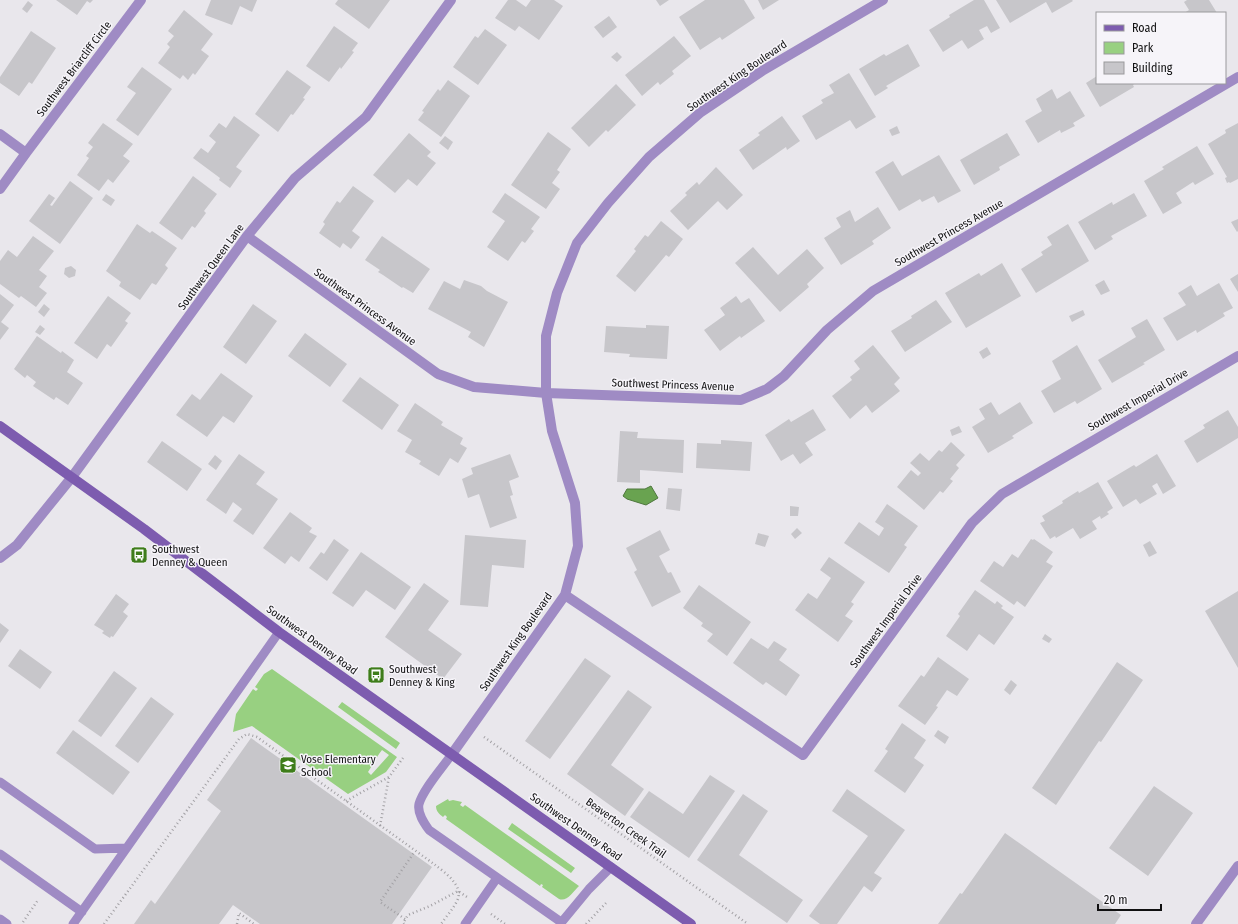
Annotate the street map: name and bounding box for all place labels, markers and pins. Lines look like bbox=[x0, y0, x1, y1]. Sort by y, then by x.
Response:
place label: Southwest Denney & Queen bbox=[152, 543, 228, 569]
bus stop icon: Southwest Denney & Queen bbox=[129, 545, 149, 565]
place label: Southwest Denney & King bbox=[389, 663, 456, 689]
bus stop icon: Southwest Denney & King bbox=[366, 665, 386, 685]
place label: Vose Elementary School bbox=[301, 753, 376, 779]
school or university icon: Vose Elementary School bbox=[278, 755, 298, 775]

